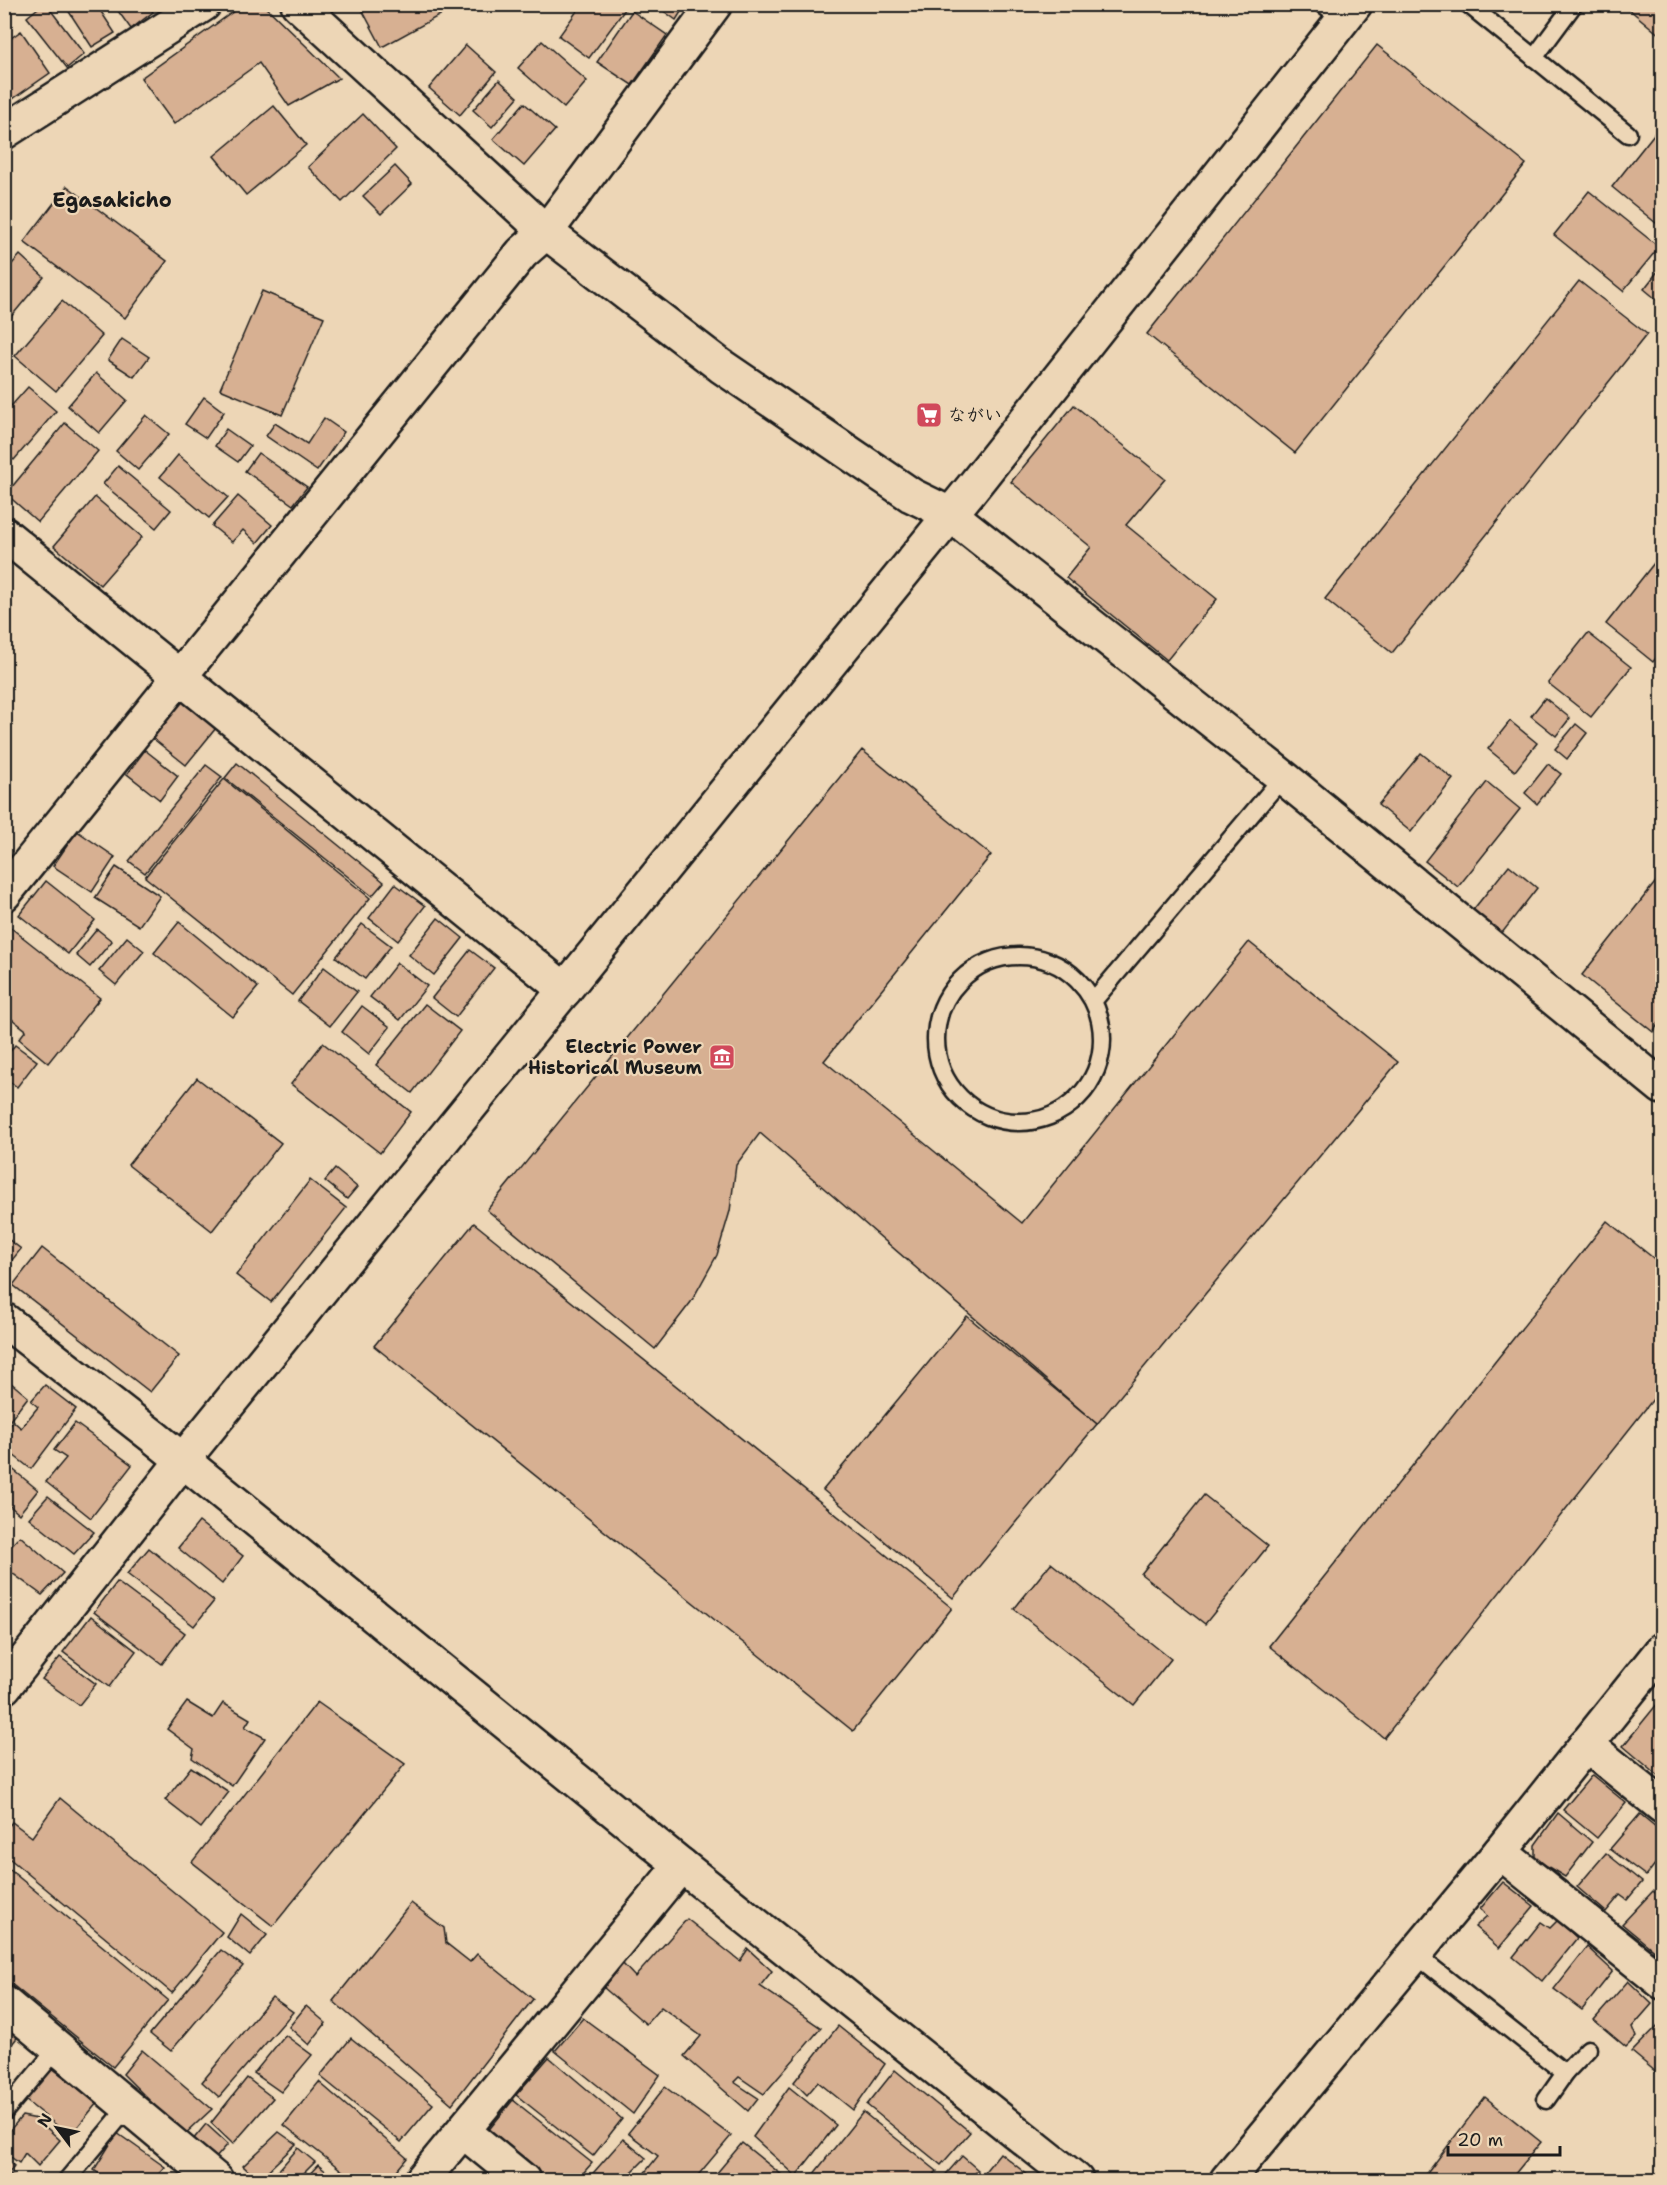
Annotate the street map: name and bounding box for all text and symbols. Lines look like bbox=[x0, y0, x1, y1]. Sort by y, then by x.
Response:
district label: Egasakicho bbox=[52, 187, 172, 213]
supermarket icon: ながい bbox=[914, 400, 944, 430]
place label: ながい bbox=[948, 403, 1002, 427]
place label: Electric Power Historical Museum bbox=[528, 1035, 703, 1080]
museum icon: Electric Power Historical Museum bbox=[707, 1042, 737, 1072]
north arrow bbox=[27, 2098, 87, 2158]
text: N bbox=[32, 2109, 57, 2131]
scale bar bbox=[1448, 2119, 1560, 2157]
text: 20 m bbox=[1457, 2128, 1503, 2152]

